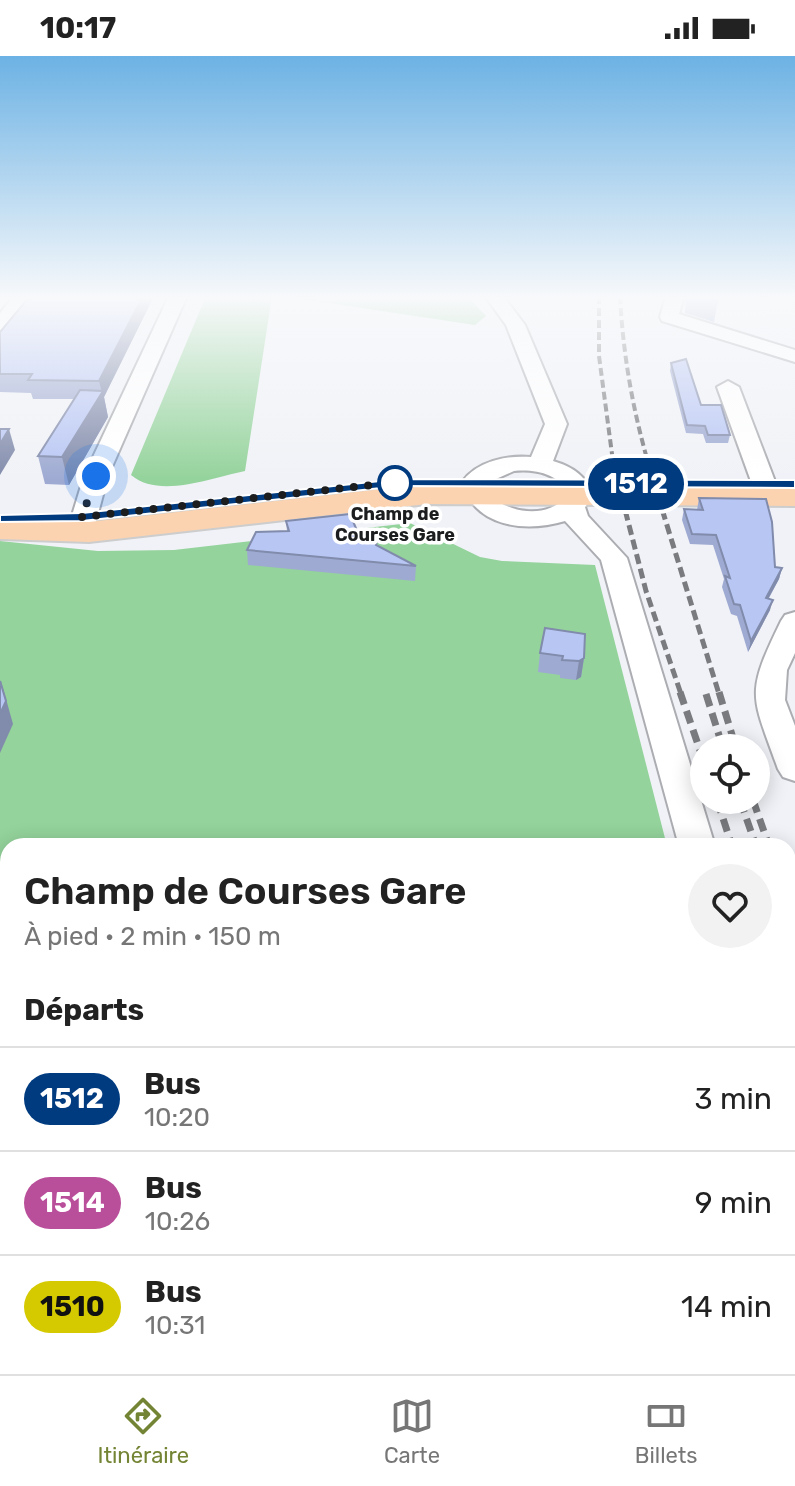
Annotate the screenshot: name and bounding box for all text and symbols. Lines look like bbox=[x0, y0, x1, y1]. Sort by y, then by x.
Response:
text: 10:17 bbox=[40, 10, 116, 46]
your location bbox=[76, 456, 116, 496]
line badge: 1512 bbox=[580, 458, 692, 510]
marker: Champ de Courses Gare bbox=[378, 466, 412, 500]
text: 1512 bbox=[604, 467, 668, 500]
place label: Champ de Courses Gare bbox=[335, 503, 455, 546]
map controls bbox=[690, 734, 770, 814]
button: locate bbox=[690, 734, 770, 814]
button: heart bbox=[688, 864, 772, 948]
text: Champ de Courses Gare bbox=[24, 868, 467, 914]
text: À pied · 2 min · 150 m bbox=[24, 921, 281, 952]
text: Départs bbox=[24, 992, 144, 1028]
text: Bus bbox=[144, 1066, 201, 1102]
text: 3 min bbox=[695, 1081, 772, 1117]
text: 1512 bbox=[40, 1082, 104, 1115]
text: 10:20 bbox=[144, 1102, 210, 1133]
text: Bus bbox=[145, 1170, 202, 1206]
text: 9 min bbox=[695, 1185, 772, 1221]
text: 1514 bbox=[40, 1186, 105, 1219]
text: 10:26 bbox=[145, 1206, 210, 1237]
text: Bus bbox=[145, 1274, 202, 1310]
text: 14 min bbox=[681, 1289, 772, 1325]
text: 1510 bbox=[40, 1290, 105, 1323]
text: 10:31 bbox=[145, 1310, 205, 1341]
tab: Itinéraire bbox=[97, 1394, 189, 1469]
tab: Carte bbox=[384, 1394, 440, 1469]
tab: Billets bbox=[635, 1394, 698, 1469]

